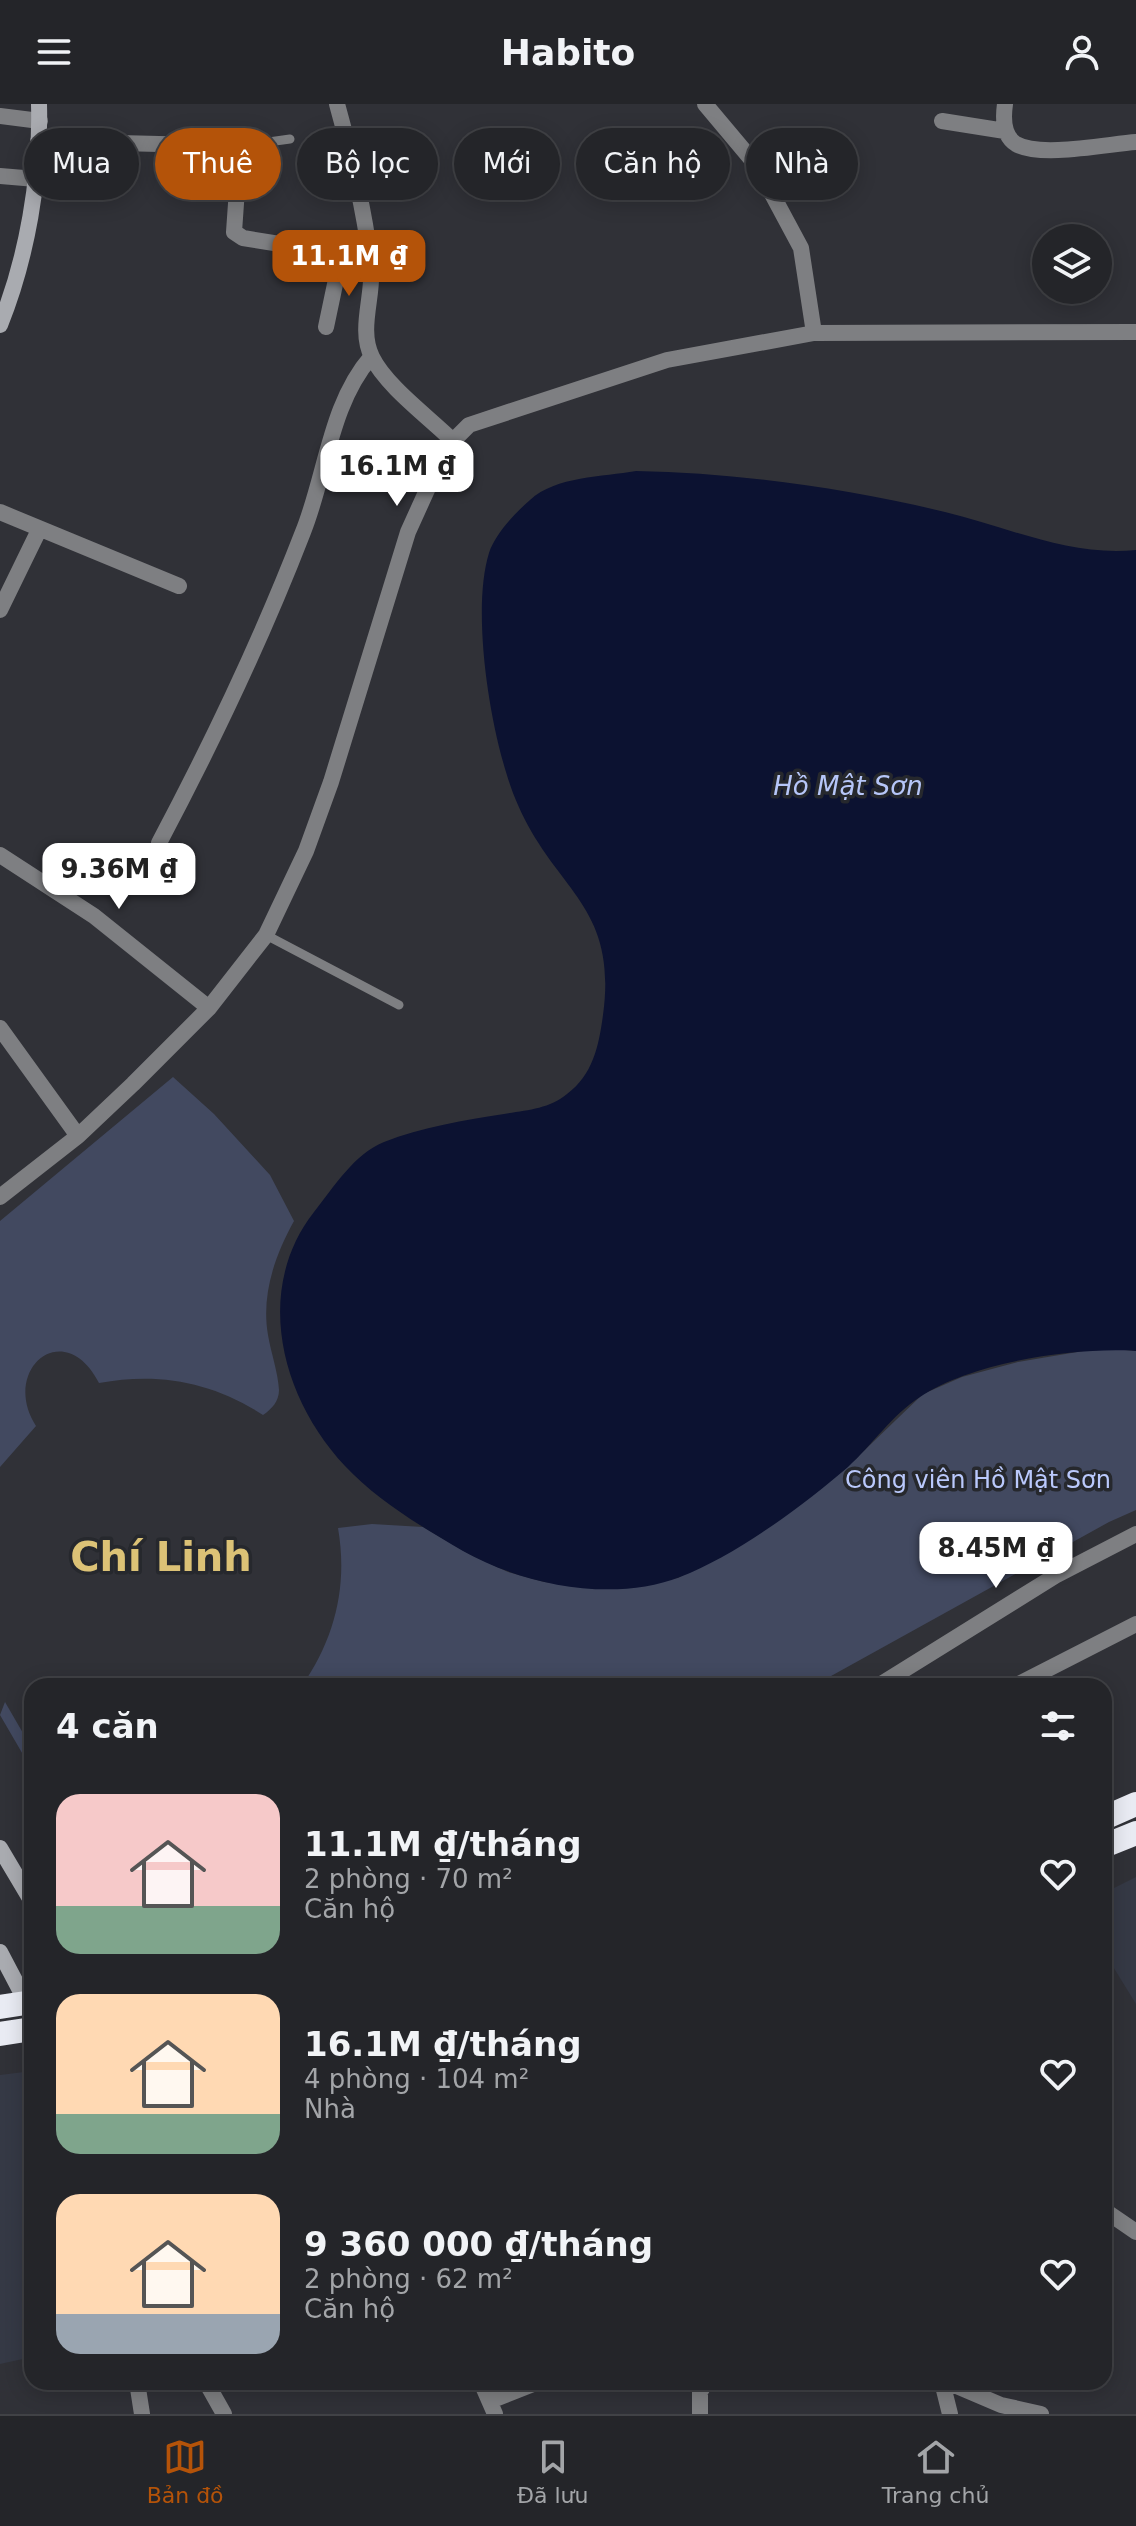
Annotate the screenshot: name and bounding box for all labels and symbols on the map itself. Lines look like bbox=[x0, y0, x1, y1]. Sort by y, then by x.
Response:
pin: 11.1M ₫ bbox=[275, 230, 423, 298]
pin: 16.1M ₫ bbox=[323, 440, 471, 508]
water label: Hồ Mật Sơn bbox=[773, 771, 923, 801]
pin: 9.36M ₫ bbox=[45, 843, 193, 911]
park label: Công viên Hồ Mật Sơn bbox=[845, 1466, 1111, 1494]
pin: 8.45M ₫ bbox=[922, 1522, 1070, 1590]
district label: Chí Linh bbox=[70, 1534, 252, 1580]

